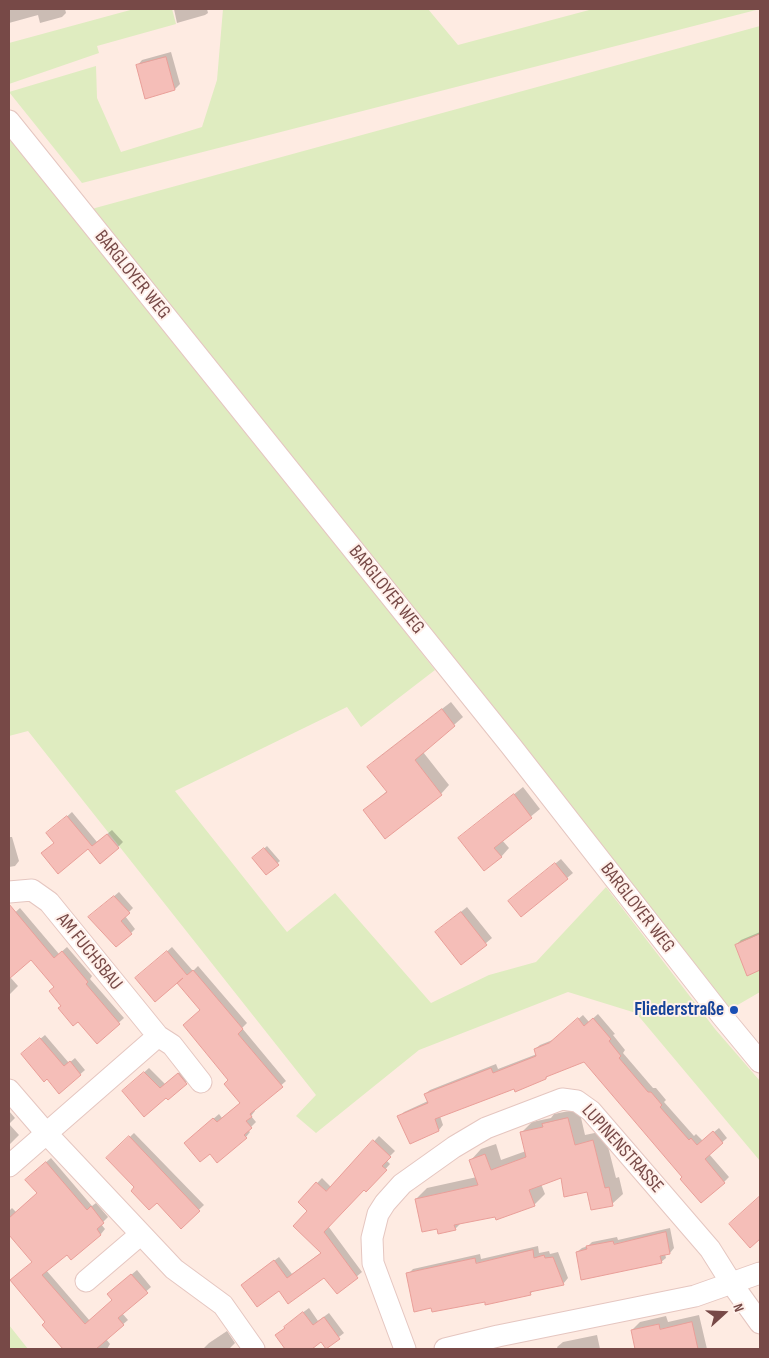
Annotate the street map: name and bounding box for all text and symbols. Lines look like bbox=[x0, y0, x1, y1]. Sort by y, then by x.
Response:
street label: BARGLOYER WEG bbox=[89, 226, 175, 324]
street label: BARGLOYER WEG bbox=[343, 541, 429, 639]
street label: BARGLOYER WEG bbox=[595, 859, 679, 957]
street label: AM FUCHSBAU bbox=[51, 909, 127, 995]
place label: Fliederstraße bbox=[634, 999, 724, 1021]
marker: Fliederstraße bbox=[728, 1004, 740, 1016]
street label: LUPINENSTRASSE bbox=[576, 1100, 668, 1198]
north arrow bbox=[699, 1288, 749, 1338]
text: N bbox=[729, 1301, 748, 1314]

